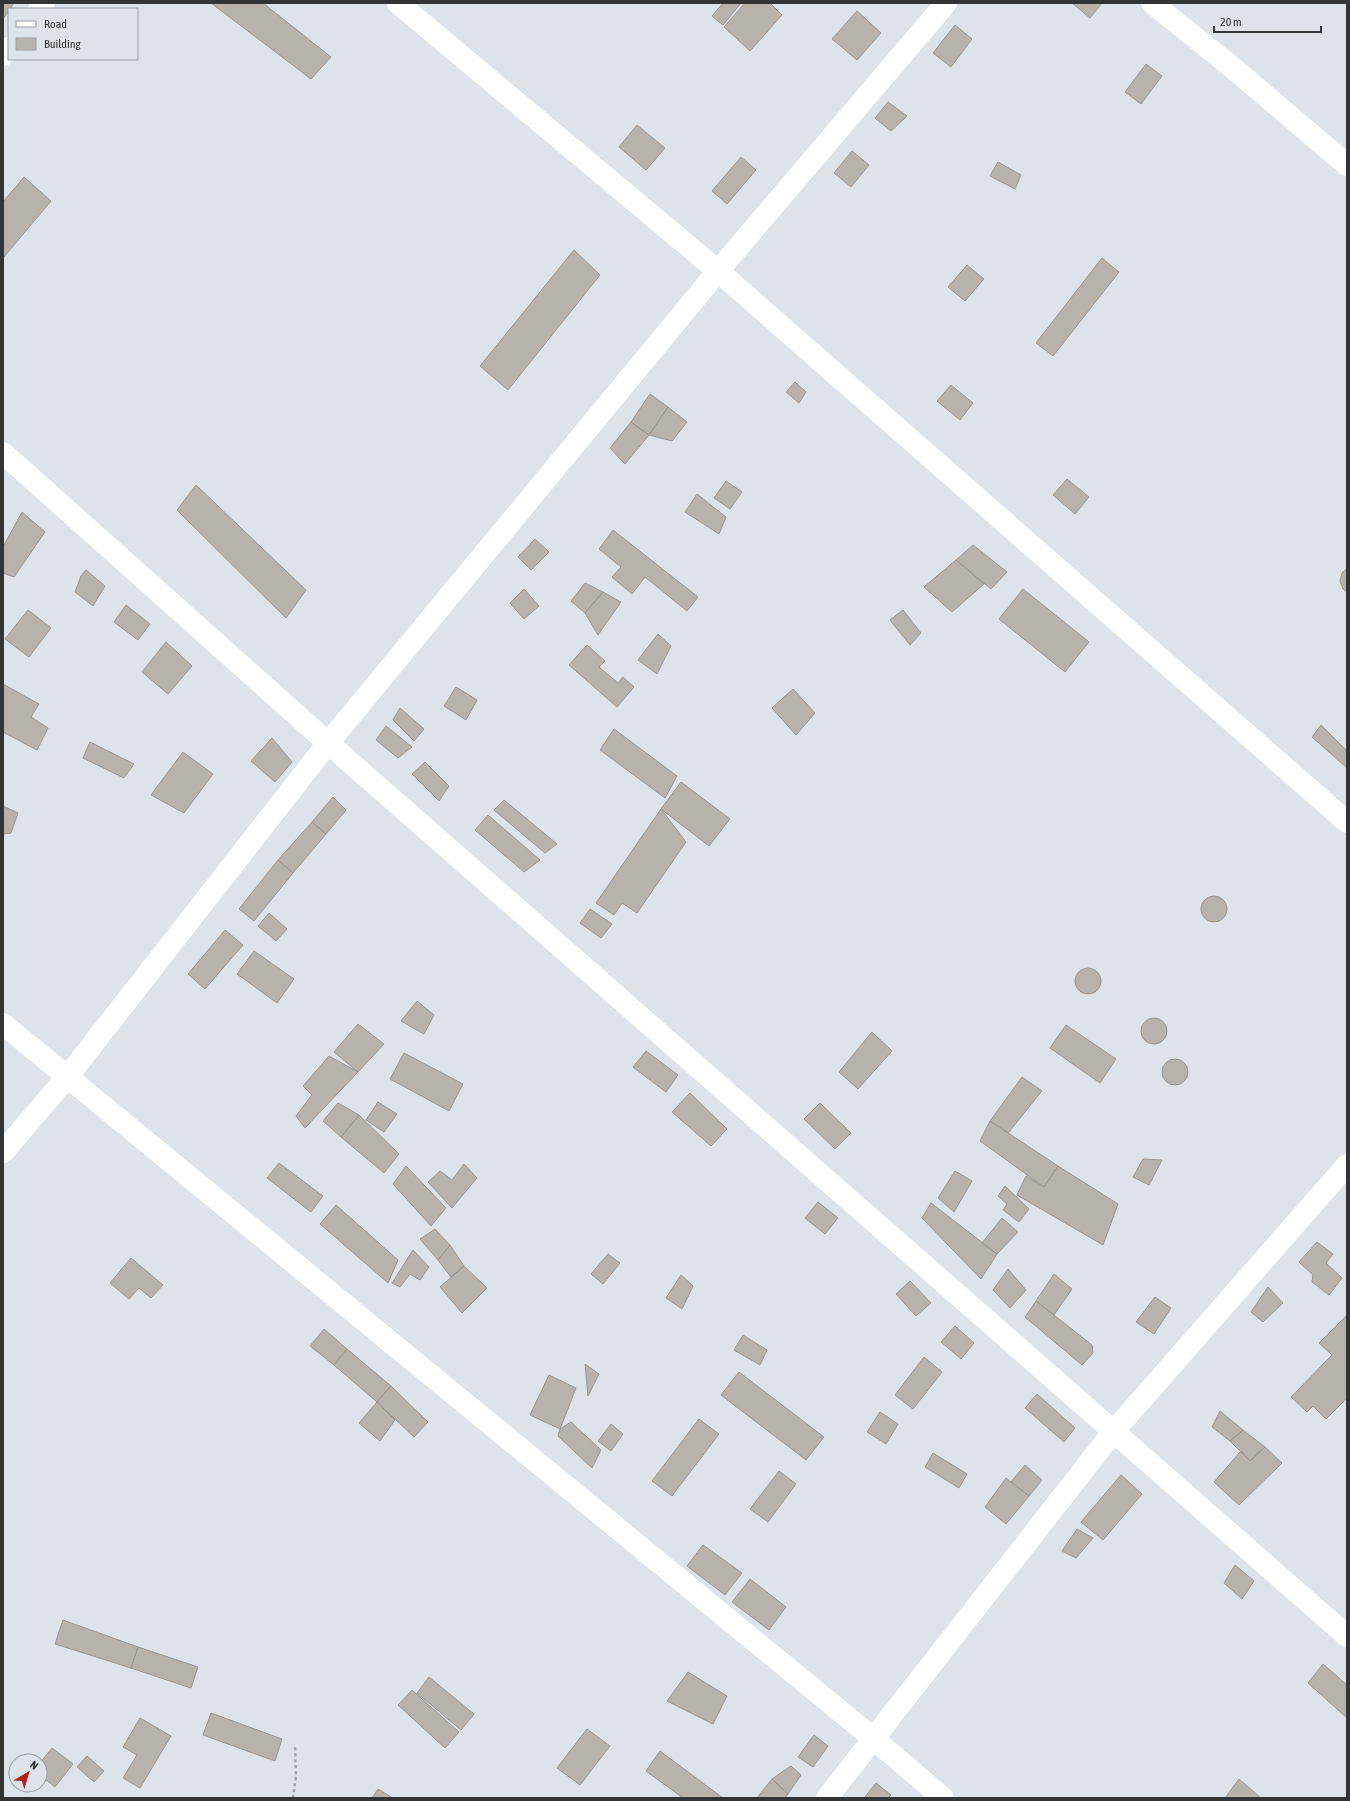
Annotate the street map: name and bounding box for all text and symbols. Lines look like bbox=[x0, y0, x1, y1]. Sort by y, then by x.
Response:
legend bbox=[8, 8, 138, 60]
scale bar bbox=[1214, 8, 1321, 34]
text: 20 m bbox=[1220, 15, 1242, 29]
text: Road bbox=[44, 17, 67, 31]
text: Building bbox=[44, 37, 82, 51]
north arrow bbox=[8, 1753, 48, 1793]
text: N bbox=[28, 1758, 40, 1772]

